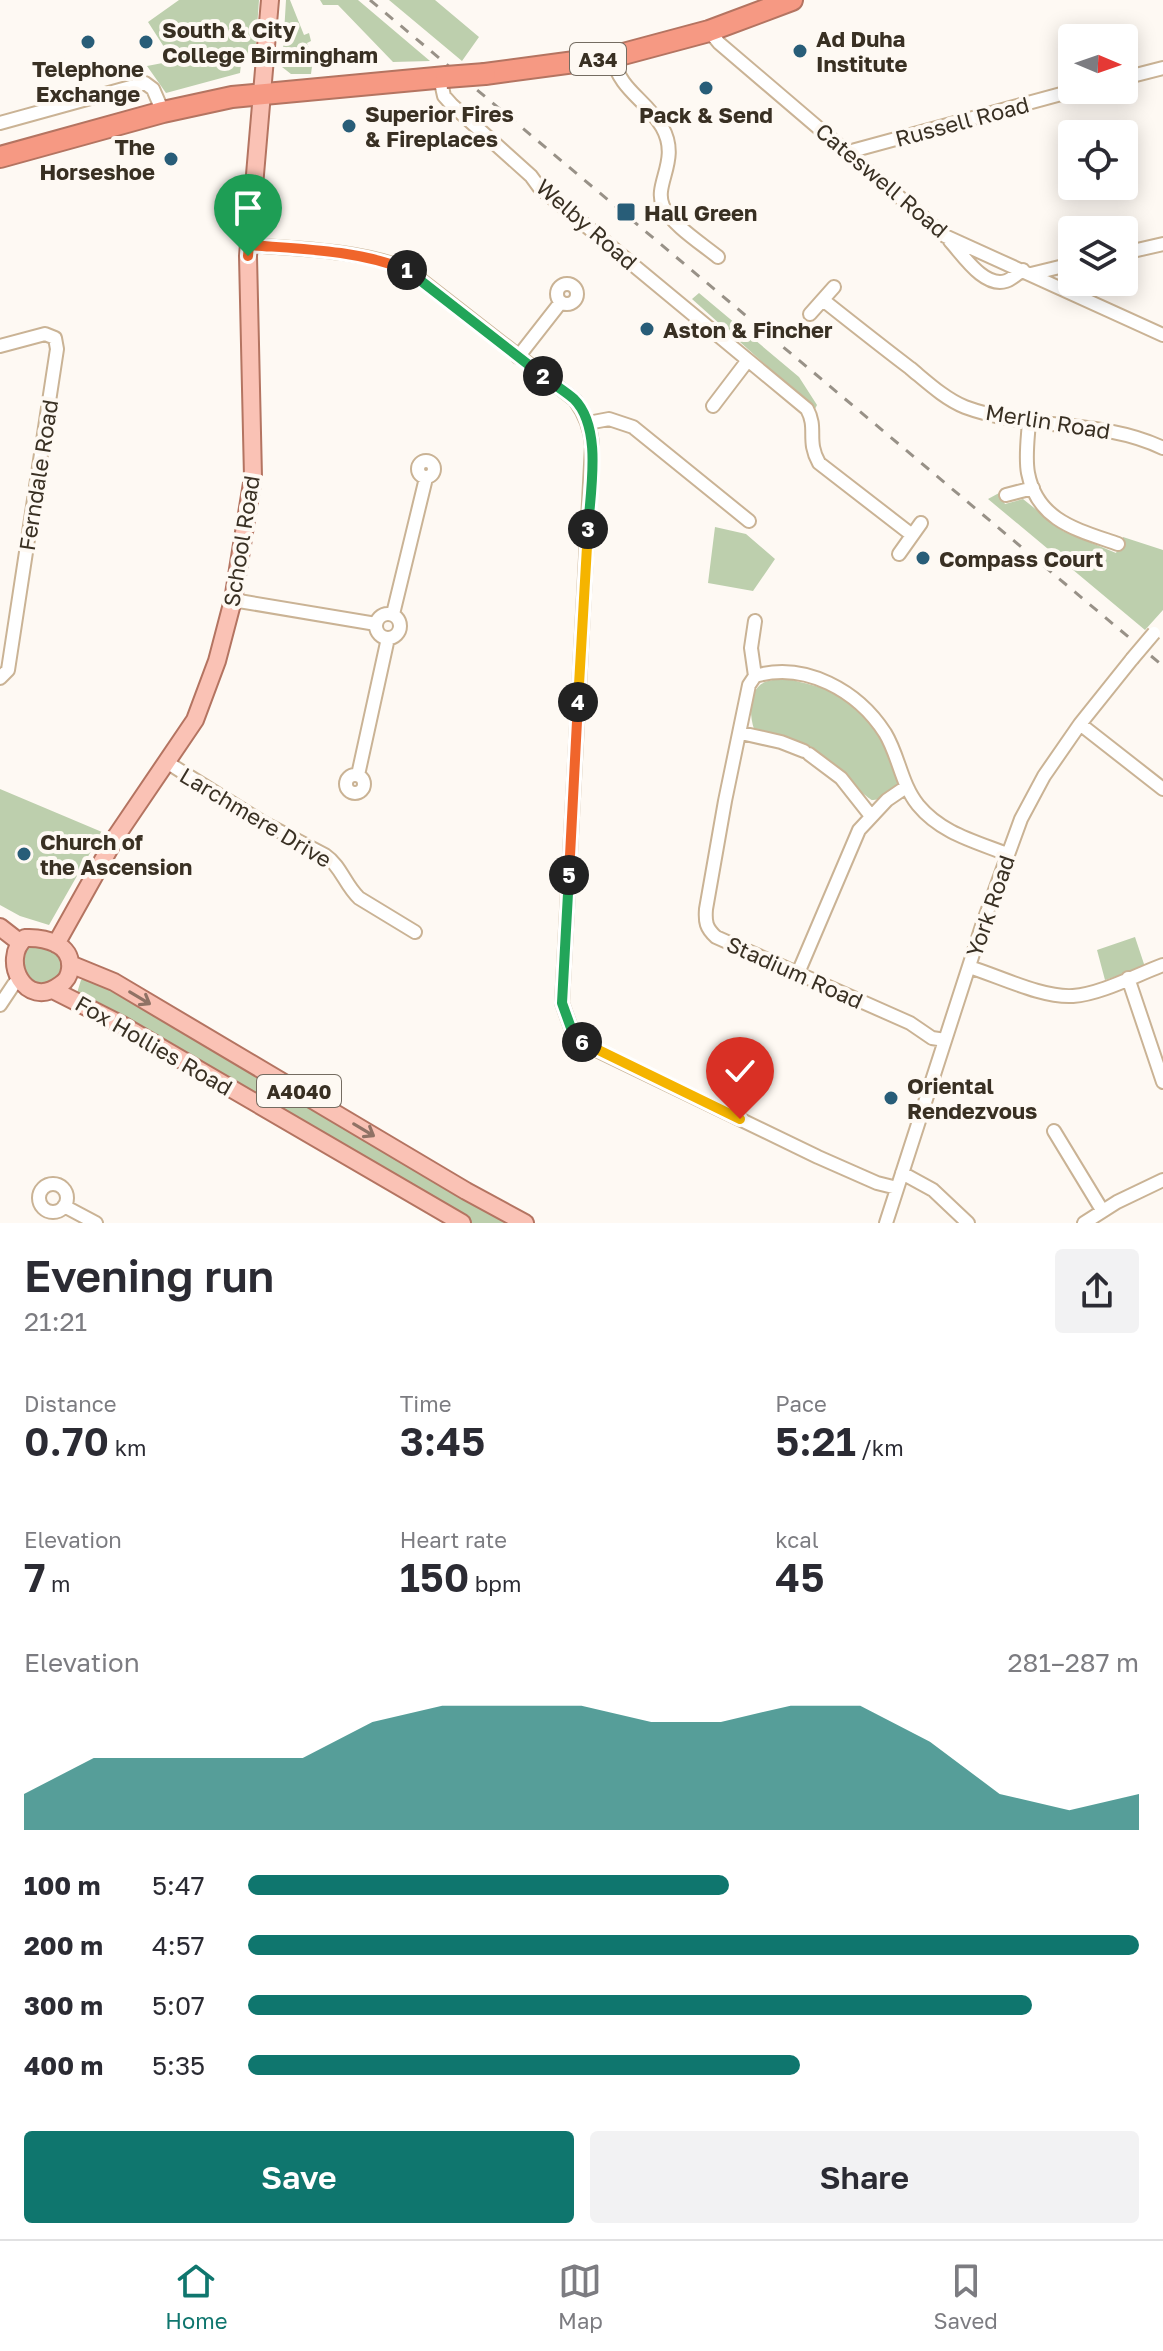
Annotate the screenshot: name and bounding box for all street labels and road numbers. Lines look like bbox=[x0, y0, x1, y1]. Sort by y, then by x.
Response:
road number: A34 bbox=[570, 43, 626, 75]
street label: Russell Road bbox=[892, 90, 1032, 152]
street label: Cateswell Road bbox=[810, 117, 954, 243]
street label: Welby Road bbox=[531, 173, 643, 275]
street label: Ferndale Road bbox=[13, 397, 63, 553]
street label: Merlin Road bbox=[984, 398, 1112, 444]
street label: School Road bbox=[217, 473, 265, 609]
street label: Larchmere Drive bbox=[175, 761, 337, 873]
street label: York Road bbox=[960, 852, 1020, 960]
street label: Stadium Road bbox=[723, 930, 867, 1014]
street label: Fox Hollies Road bbox=[71, 989, 237, 1101]
road number: A4040 bbox=[257, 1075, 341, 1107]

